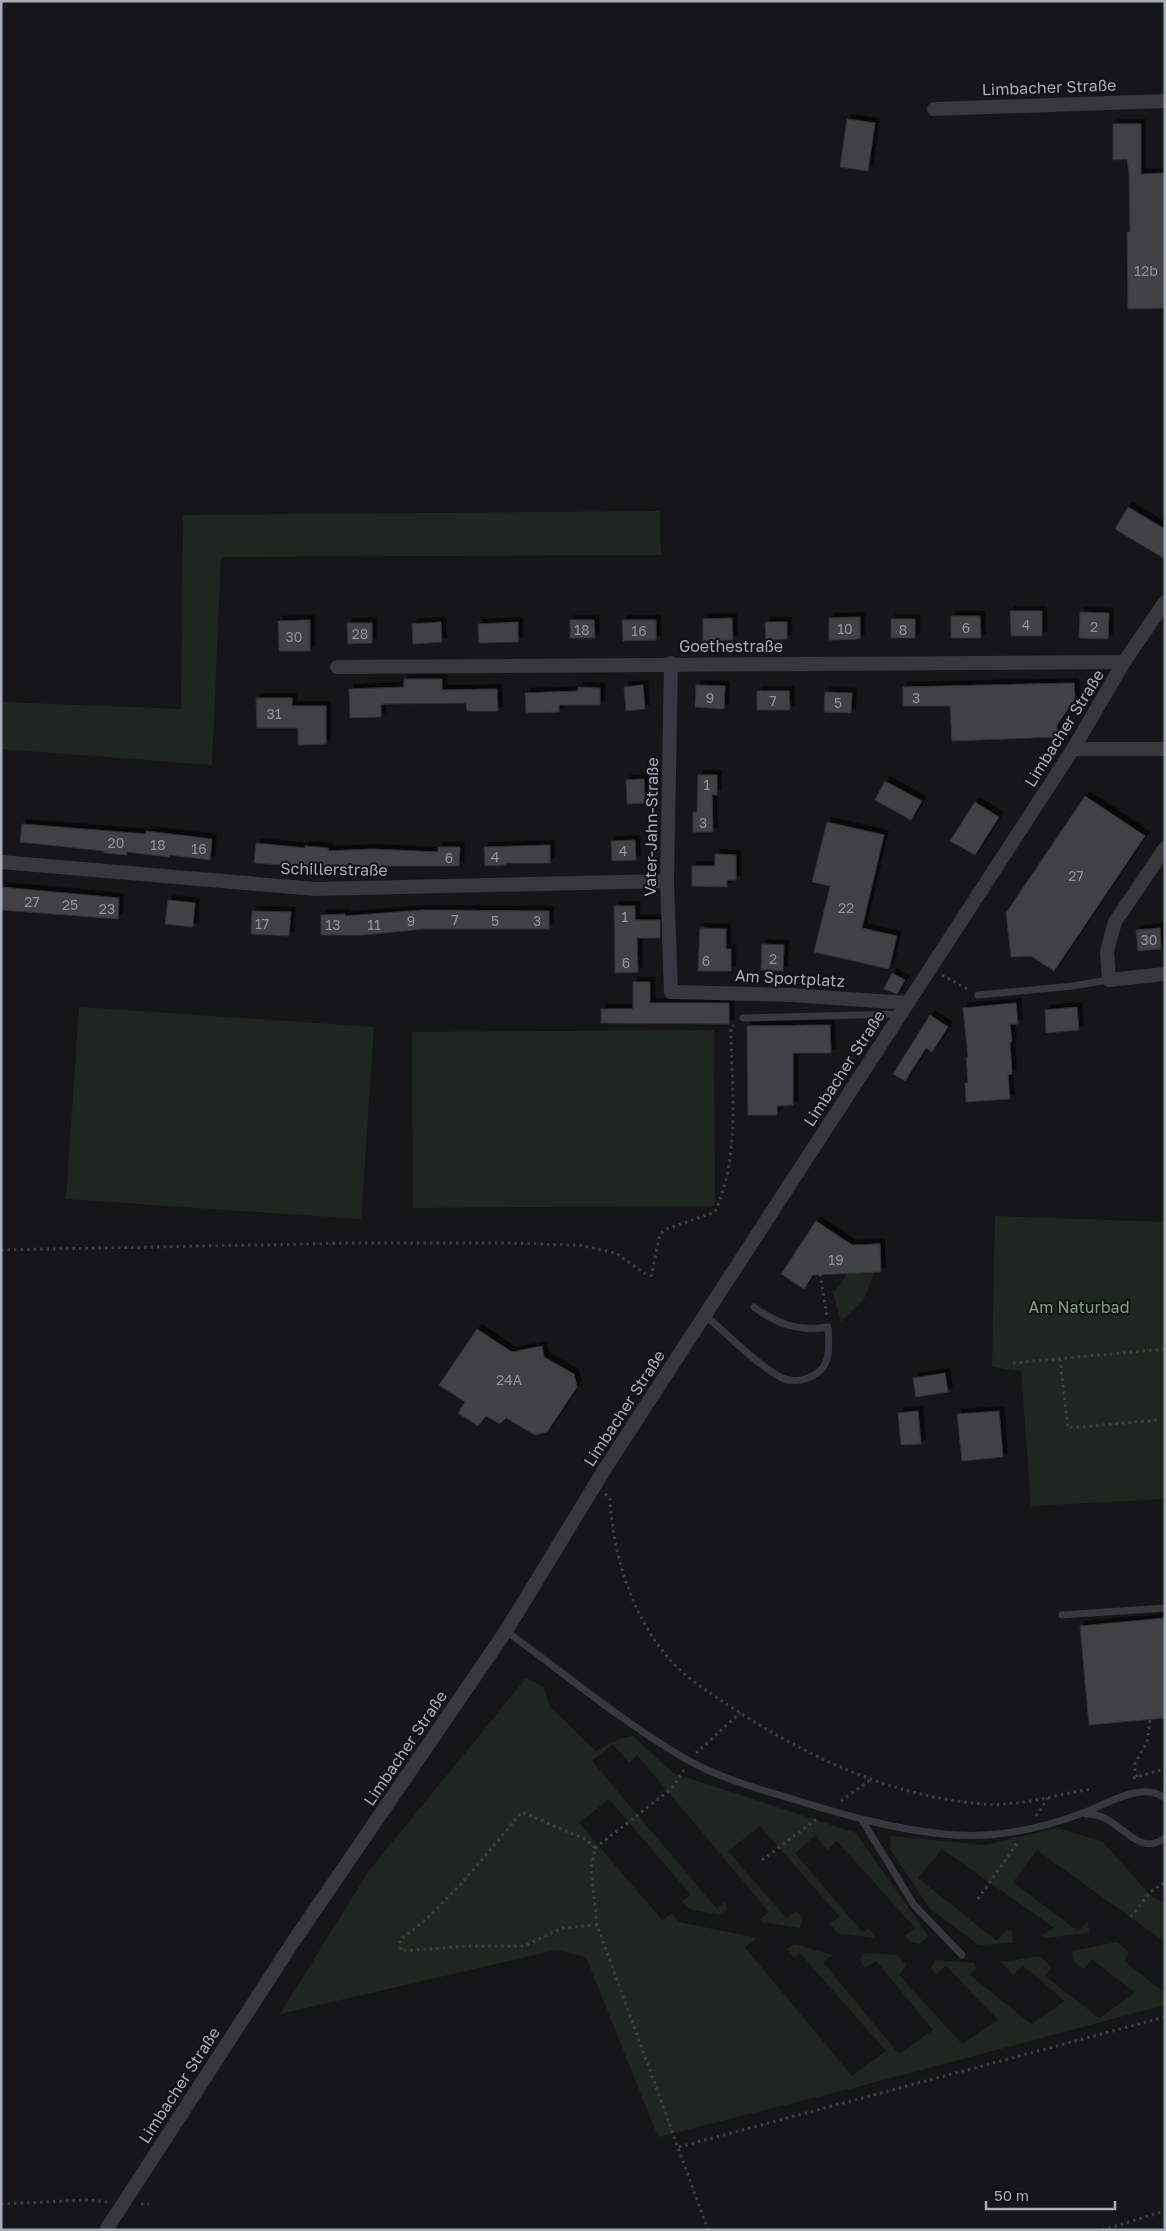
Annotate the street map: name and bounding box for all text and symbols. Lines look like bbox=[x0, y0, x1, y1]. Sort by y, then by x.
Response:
street label: Limbacher Straße bbox=[981, 75, 1117, 99]
house number: 12b bbox=[1134, 262, 1158, 279]
house number: 4 bbox=[1022, 616, 1030, 633]
house number: 2 bbox=[1090, 618, 1098, 635]
house number: 6 bbox=[962, 619, 970, 636]
house number: 10 bbox=[837, 620, 853, 637]
house number: 18 bbox=[574, 621, 590, 638]
house number: 8 bbox=[899, 621, 907, 638]
house number: 16 bbox=[631, 622, 647, 639]
house number: 28 bbox=[352, 625, 368, 642]
house number: 30 bbox=[286, 628, 302, 645]
street label: Goethestraße bbox=[679, 636, 783, 656]
street label: Limbacher Straße bbox=[1020, 666, 1108, 790]
house number: 9 bbox=[706, 689, 714, 706]
house number: 3 bbox=[912, 689, 920, 706]
house number: 7 bbox=[769, 692, 777, 709]
house number: 5 bbox=[834, 694, 842, 711]
house number: 31 bbox=[267, 705, 282, 722]
street label: Vater-Jahn-Straße bbox=[640, 757, 662, 897]
house number: 1 bbox=[704, 776, 711, 793]
house number: 3 bbox=[699, 814, 707, 831]
house number: 20 bbox=[108, 834, 124, 851]
house number: 18 bbox=[150, 836, 166, 853]
house number: 16 bbox=[191, 840, 207, 857]
house number: 4 bbox=[619, 842, 627, 859]
house number: 4 bbox=[491, 848, 499, 865]
house number: 6 bbox=[445, 849, 453, 866]
street label: Schillerstraße bbox=[280, 858, 388, 880]
house number: 27 bbox=[1068, 867, 1084, 884]
house number: 27 bbox=[24, 893, 40, 910]
house number: 25 bbox=[62, 896, 78, 913]
house number: 22 bbox=[838, 899, 854, 916]
house number: 23 bbox=[99, 900, 115, 917]
house number: 1 bbox=[622, 908, 629, 925]
house number: 7 bbox=[451, 911, 459, 928]
house number: 9 bbox=[407, 912, 415, 929]
house number: 5 bbox=[491, 912, 499, 929]
house number: 3 bbox=[533, 912, 541, 929]
house number: 17 bbox=[255, 915, 269, 932]
house number: 13 bbox=[326, 916, 340, 933]
house number: 11 bbox=[367, 916, 381, 933]
house number: 30 bbox=[1141, 931, 1157, 948]
house number: 2 bbox=[769, 950, 777, 967]
house number: 6 bbox=[702, 952, 710, 969]
house number: 6 bbox=[622, 954, 630, 971]
street label: Am Sportplatz bbox=[734, 965, 846, 991]
street label: Limbacher Straße bbox=[799, 1006, 889, 1130]
house number: 19 bbox=[828, 1251, 844, 1268]
park label: Am Naturbad bbox=[1029, 1297, 1129, 1317]
street label: Limbacher Straße bbox=[579, 1346, 669, 1470]
house number: 24A bbox=[496, 1371, 523, 1388]
street label: Limbacher Straße bbox=[359, 1687, 451, 1809]
street label: Limbacher Straße bbox=[134, 2023, 224, 2147]
scale bar bbox=[986, 2178, 1115, 2210]
text: 50 m bbox=[994, 2186, 1029, 2204]

